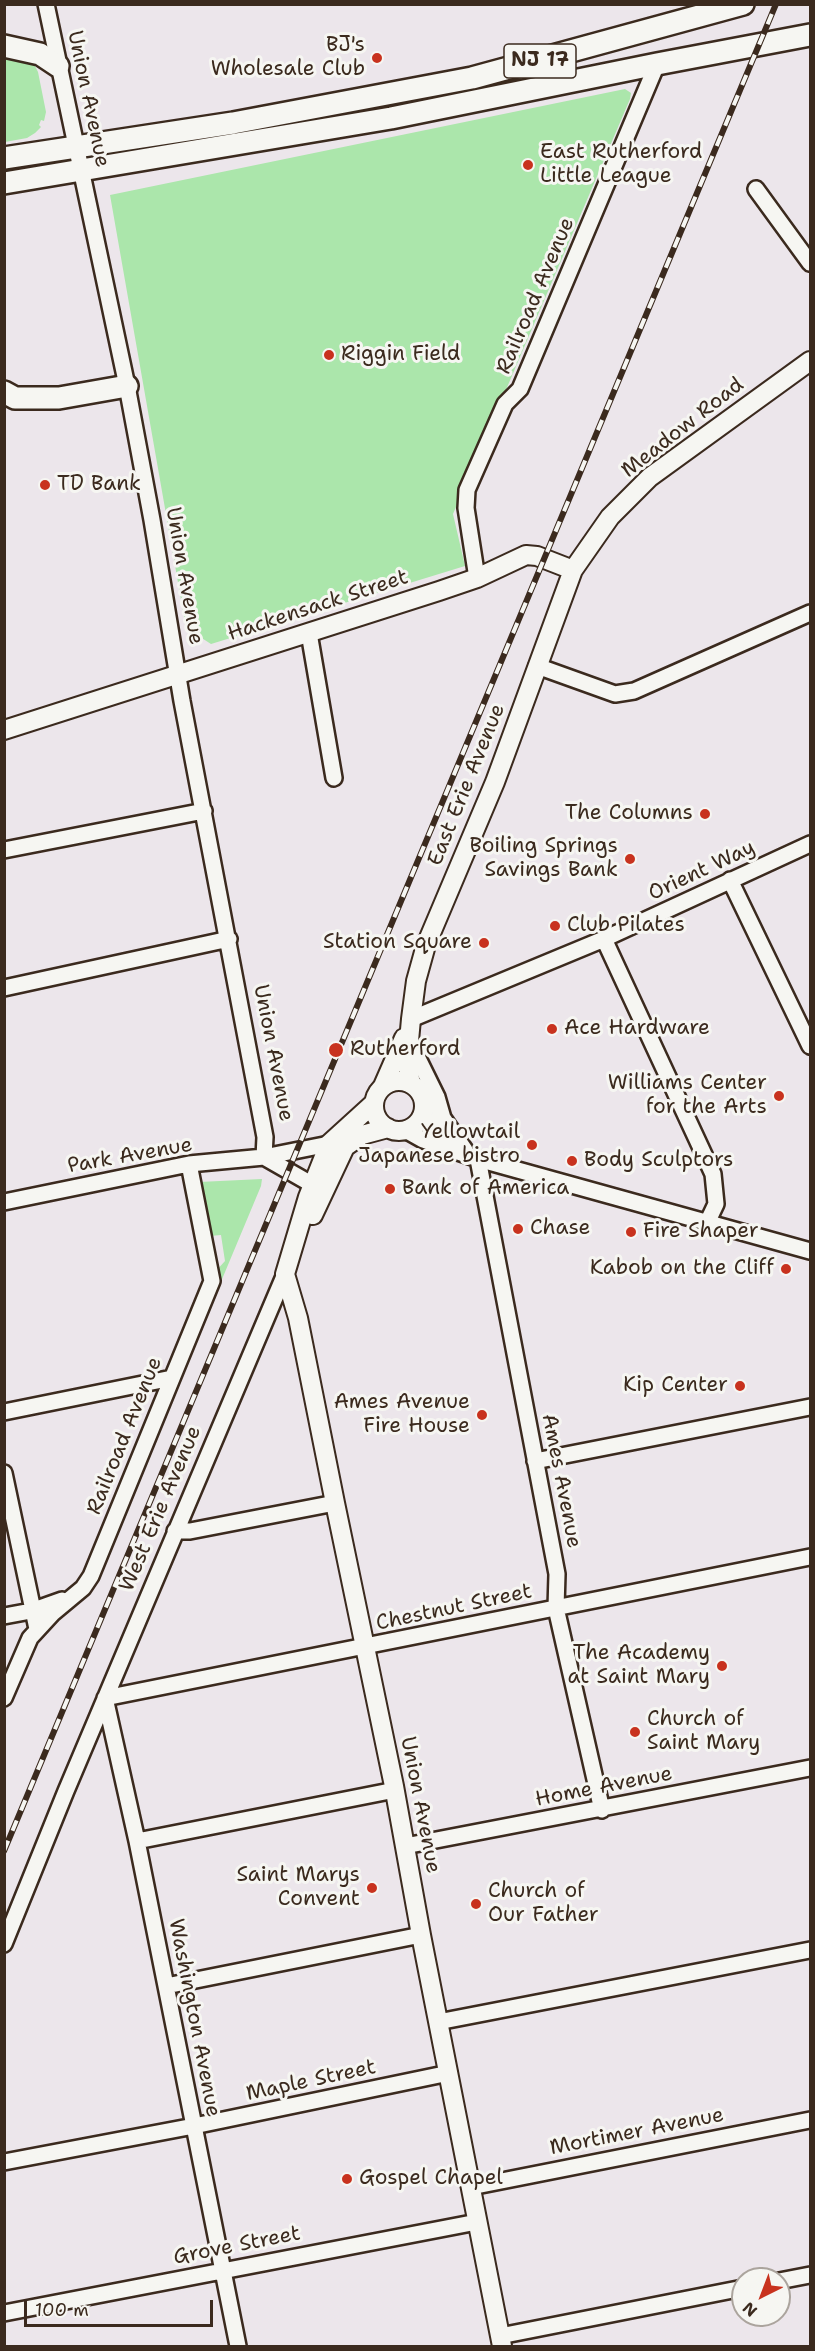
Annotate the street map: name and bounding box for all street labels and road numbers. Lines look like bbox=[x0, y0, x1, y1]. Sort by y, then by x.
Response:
street label: Union Avenue bbox=[61, 28, 115, 170]
road number: NJ 17 bbox=[504, 44, 576, 78]
street label: Railroad Avenue bbox=[492, 214, 580, 378]
street label: Meadow Road bbox=[617, 372, 749, 484]
street label: Union Avenue bbox=[160, 505, 208, 647]
street label: Hackensack Street bbox=[225, 565, 411, 647]
street label: East Erie Avenue bbox=[423, 700, 511, 870]
street label: Orient Way bbox=[645, 835, 759, 907]
street label: Union Avenue bbox=[247, 982, 299, 1124]
street label: Park Avenue bbox=[66, 1133, 194, 1179]
street label: Railroad Avenue bbox=[82, 1354, 168, 1518]
street label: Ames Avenue bbox=[536, 1412, 586, 1550]
street label: West Erie Avenue bbox=[115, 1422, 207, 1596]
street label: Chestnut Street bbox=[374, 1579, 534, 1637]
street label: Union Avenue bbox=[394, 1734, 446, 1876]
street label: Home Avenue bbox=[533, 1761, 675, 1813]
street label: Washington Avenue bbox=[162, 1917, 226, 2119]
street label: Maple Street bbox=[244, 2055, 378, 2107]
street label: Mortimer Avenue bbox=[548, 2103, 726, 2161]
street label: Grove Street bbox=[171, 2221, 303, 2271]

